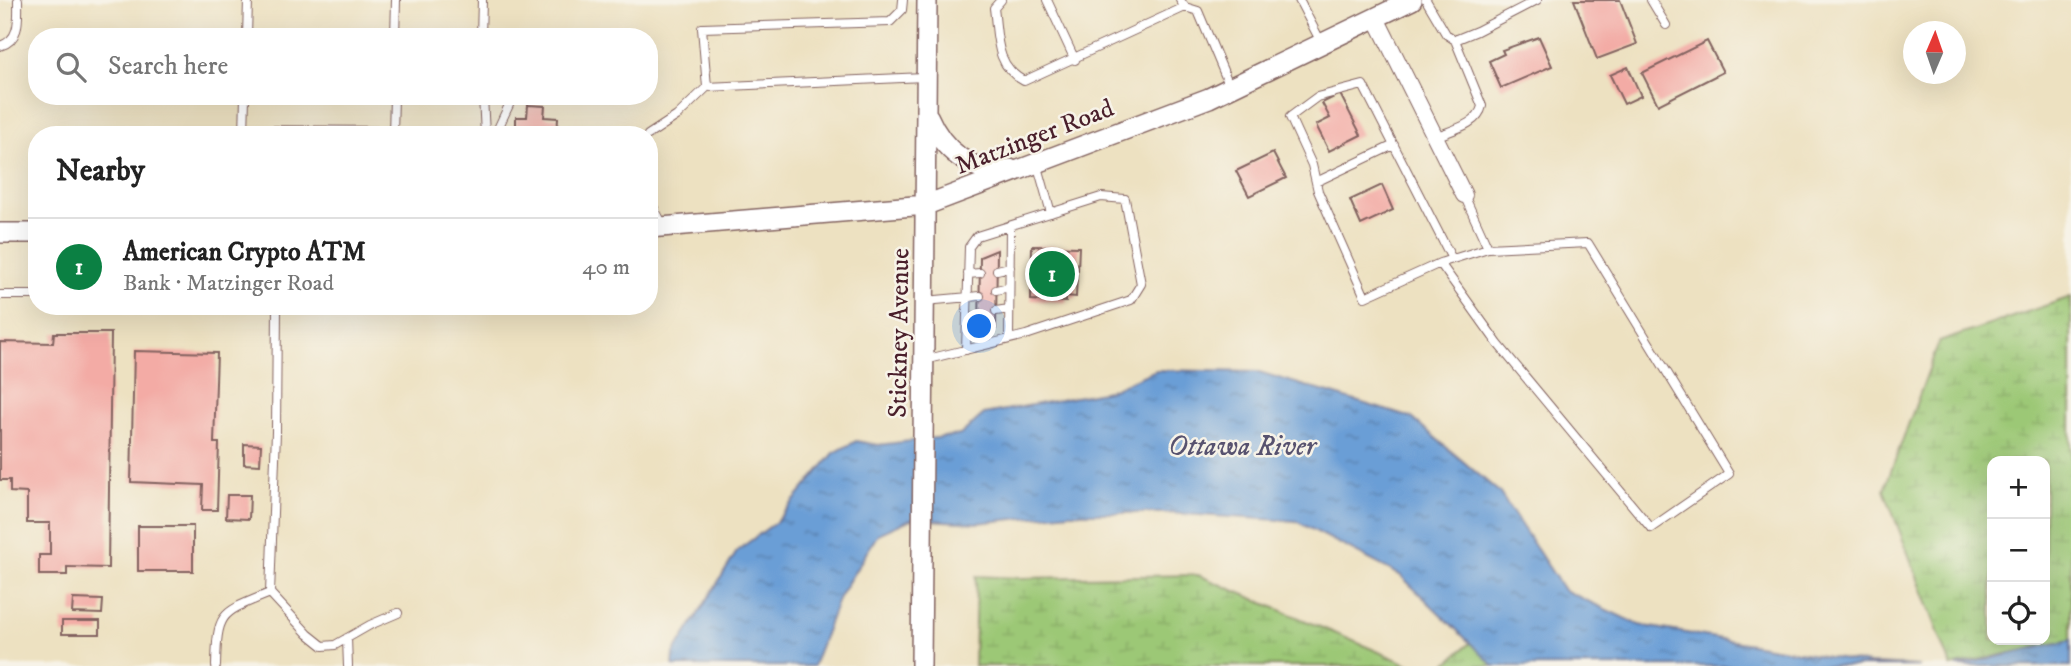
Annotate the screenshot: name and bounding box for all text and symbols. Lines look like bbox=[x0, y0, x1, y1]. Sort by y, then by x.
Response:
north arrow bbox=[1903, 21, 1966, 84]
search box bbox=[28, 28, 658, 105]
icon: search bbox=[52, 48, 90, 86]
text: Search here bbox=[108, 50, 228, 83]
street label: Matzinger Road bbox=[951, 92, 1119, 183]
text: Nearby bbox=[56, 153, 145, 190]
text: American Crypto ATM bbox=[123, 236, 366, 269]
street label: Stickney Avenue bbox=[882, 248, 917, 418]
pin: 1 bbox=[1029, 248, 1075, 300]
text: 1 bbox=[75, 253, 83, 282]
text: 40 m bbox=[582, 253, 630, 282]
text: Bank · Matzinger Road bbox=[123, 269, 334, 298]
your location bbox=[962, 309, 996, 343]
water label: Ottawa River bbox=[1168, 429, 1318, 464]
map controls bbox=[1987, 456, 2050, 645]
button: + bbox=[1987, 456, 2050, 519]
button: − bbox=[1987, 519, 2050, 582]
button: locate bbox=[1987, 582, 2050, 645]

